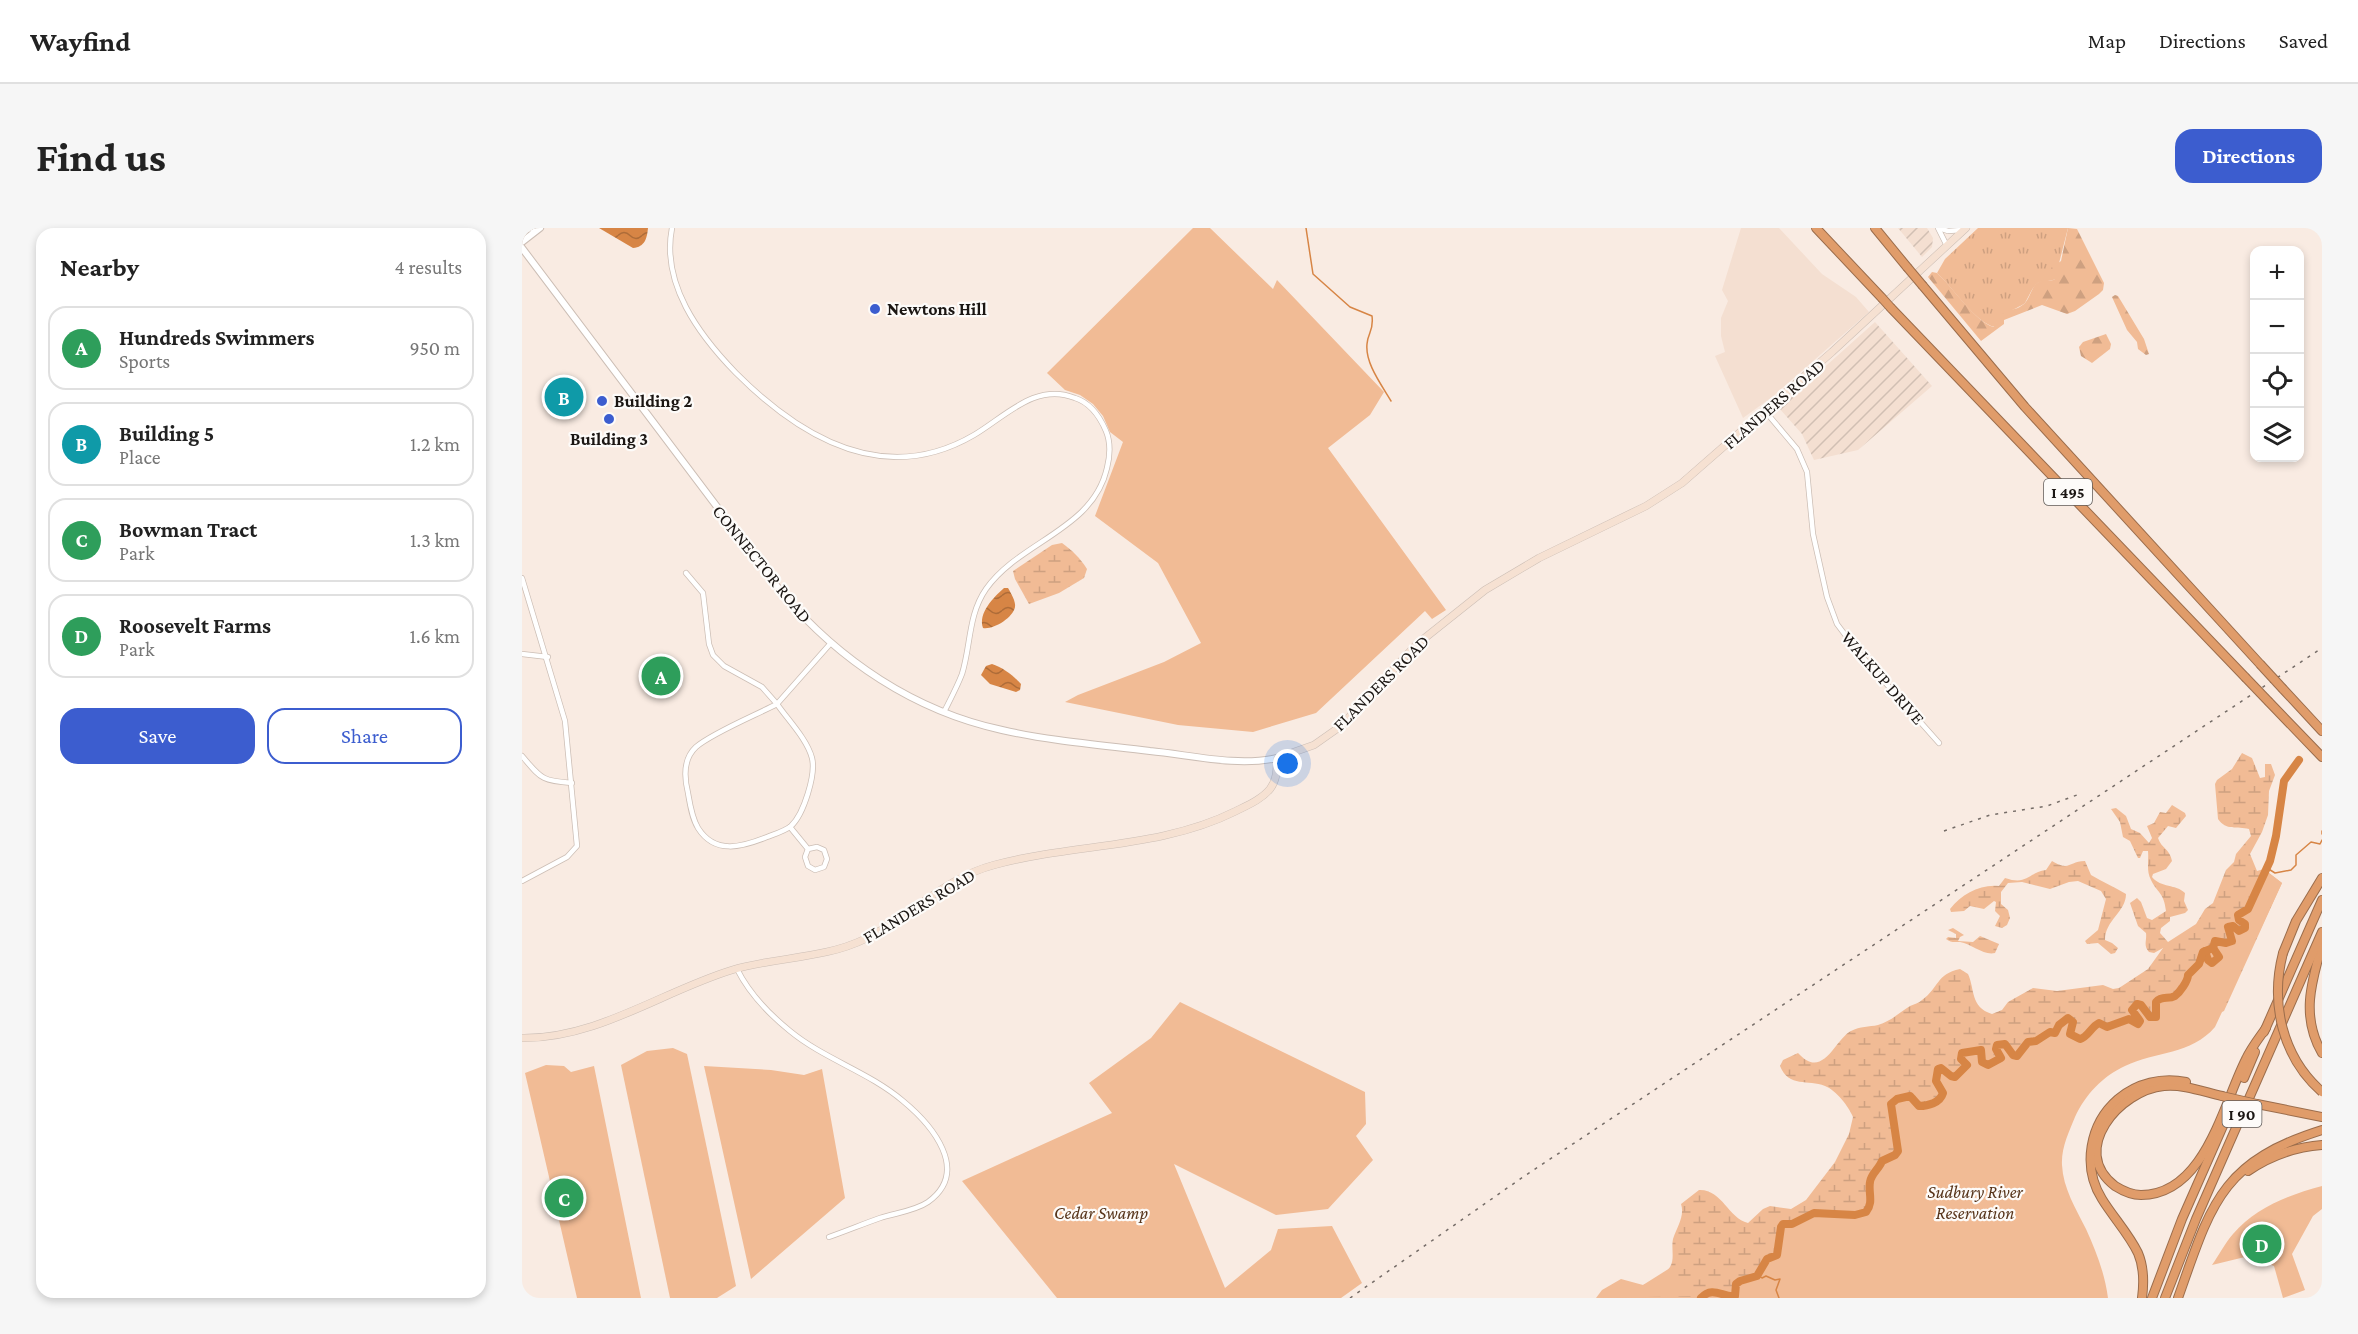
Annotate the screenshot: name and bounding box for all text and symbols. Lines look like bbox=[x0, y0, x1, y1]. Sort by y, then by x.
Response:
text: Wayfind bbox=[30, 26, 131, 57]
text: Map bbox=[2088, 29, 2126, 53]
text: Directions bbox=[2159, 29, 2246, 53]
text: Saved bbox=[2279, 29, 2328, 53]
button: Directions bbox=[2175, 129, 2322, 183]
text: Find us bbox=[36, 133, 166, 180]
map controls bbox=[2250, 246, 2304, 462]
button: + bbox=[2250, 246, 2304, 300]
text: Nearby bbox=[60, 253, 139, 282]
text: 4 results bbox=[395, 256, 462, 278]
place label: Newtons Hill bbox=[887, 299, 987, 319]
button: − bbox=[2250, 300, 2304, 354]
marker: Newtons Hill bbox=[868, 302, 882, 316]
text: Hundreds Swimmers bbox=[119, 325, 315, 350]
text: A bbox=[76, 337, 87, 359]
text: 950 m bbox=[409, 337, 460, 359]
text: Sports bbox=[119, 350, 170, 372]
button: locate bbox=[2250, 354, 2304, 408]
street label: FLANDERS ROAD bbox=[1719, 355, 1829, 453]
pin: B bbox=[544, 374, 584, 420]
place label: Building 2 bbox=[614, 391, 692, 411]
marker: Building 2 bbox=[595, 394, 609, 408]
button: layers bbox=[2250, 408, 2304, 462]
marker: Building 3 bbox=[602, 412, 616, 426]
text: Building 5 bbox=[119, 421, 214, 446]
place label: Building 3 bbox=[570, 429, 648, 449]
text: B bbox=[76, 433, 87, 455]
text: 1.2 km bbox=[410, 433, 460, 455]
text: Place bbox=[119, 446, 161, 468]
road number: I 495 bbox=[2044, 479, 2092, 505]
street label: CONNECTOR ROAD bbox=[708, 501, 816, 627]
text: Bowman Tract bbox=[119, 517, 257, 542]
text: C bbox=[75, 529, 88, 551]
text: 1.3 km bbox=[410, 529, 460, 551]
text: Park bbox=[119, 542, 155, 564]
text: Roosevelt Farms bbox=[119, 613, 271, 638]
text: D bbox=[75, 625, 88, 647]
text: 1.6 km bbox=[409, 625, 460, 647]
street label: WALKUP DRIVE bbox=[1837, 627, 1929, 729]
street label: FLANDERS ROAD bbox=[1329, 631, 1433, 735]
text: Park bbox=[119, 638, 155, 660]
pin: A bbox=[642, 654, 680, 698]
button: Save bbox=[60, 708, 255, 764]
button: Share bbox=[267, 708, 462, 764]
your location bbox=[1273, 749, 1302, 778]
street label: FLANDERS ROAD bbox=[859, 865, 979, 947]
road number: I 90 bbox=[2222, 1101, 2262, 1127]
pin: C bbox=[544, 1176, 584, 1220]
park label: Sudbury River Reservation bbox=[1927, 1182, 2024, 1223]
park label: Cedar Swamp bbox=[1054, 1203, 1148, 1223]
pin: D bbox=[2242, 1222, 2282, 1266]

